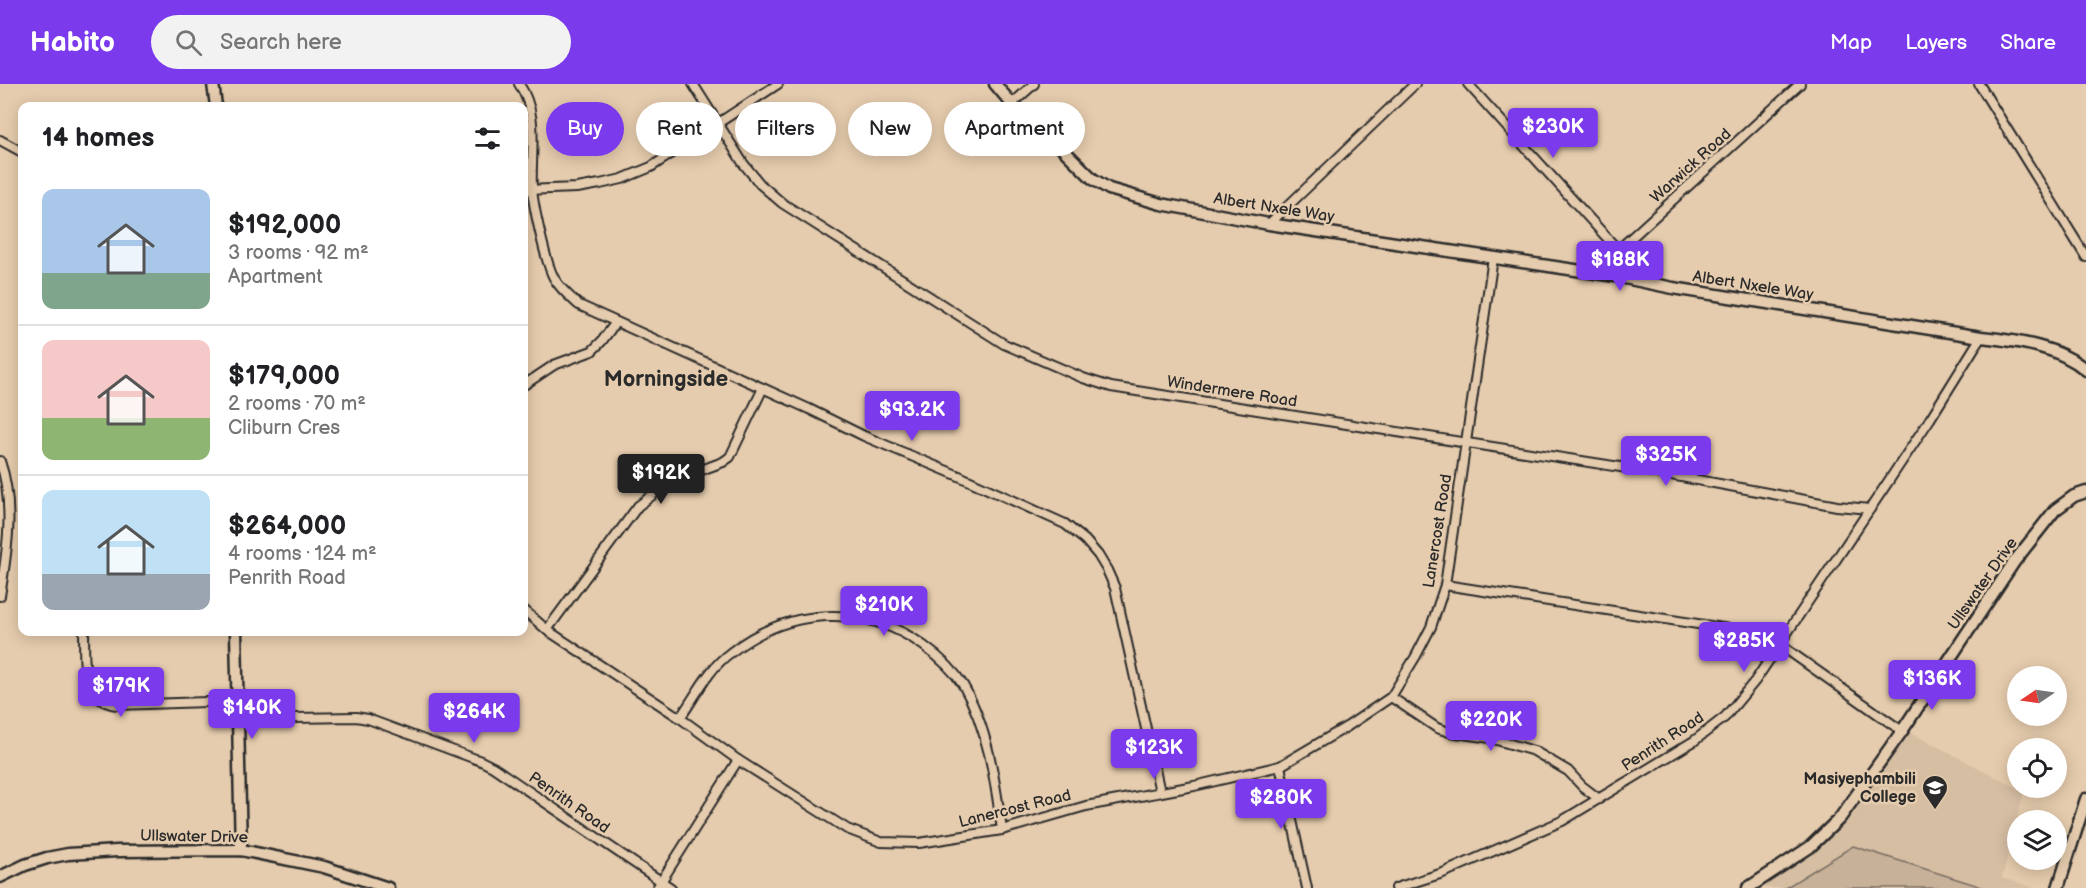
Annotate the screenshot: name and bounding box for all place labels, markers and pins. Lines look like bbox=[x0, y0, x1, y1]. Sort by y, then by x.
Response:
pin: $230K bbox=[1511, 108, 1595, 159]
pin: $188K bbox=[1578, 241, 1662, 292]
pin: $93.2K bbox=[863, 391, 961, 442]
pin: $325K bbox=[1624, 436, 1708, 487]
pin: $192K bbox=[619, 454, 703, 505]
pin: $210K bbox=[842, 586, 926, 637]
pin: $285K bbox=[1702, 622, 1786, 673]
pin: $136K bbox=[1890, 660, 1974, 711]
pin: $179K bbox=[79, 667, 163, 718]
pin: $140K bbox=[210, 689, 294, 740]
pin: $264K bbox=[432, 693, 516, 744]
pin: $220K bbox=[1449, 701, 1533, 752]
pin: $123K bbox=[1112, 729, 1196, 780]
place label: Masiyephambili College bbox=[1803, 770, 1916, 807]
school or university icon: Masiyephambili College bbox=[1920, 773, 1950, 811]
pin: $280K bbox=[1239, 779, 1323, 830]

